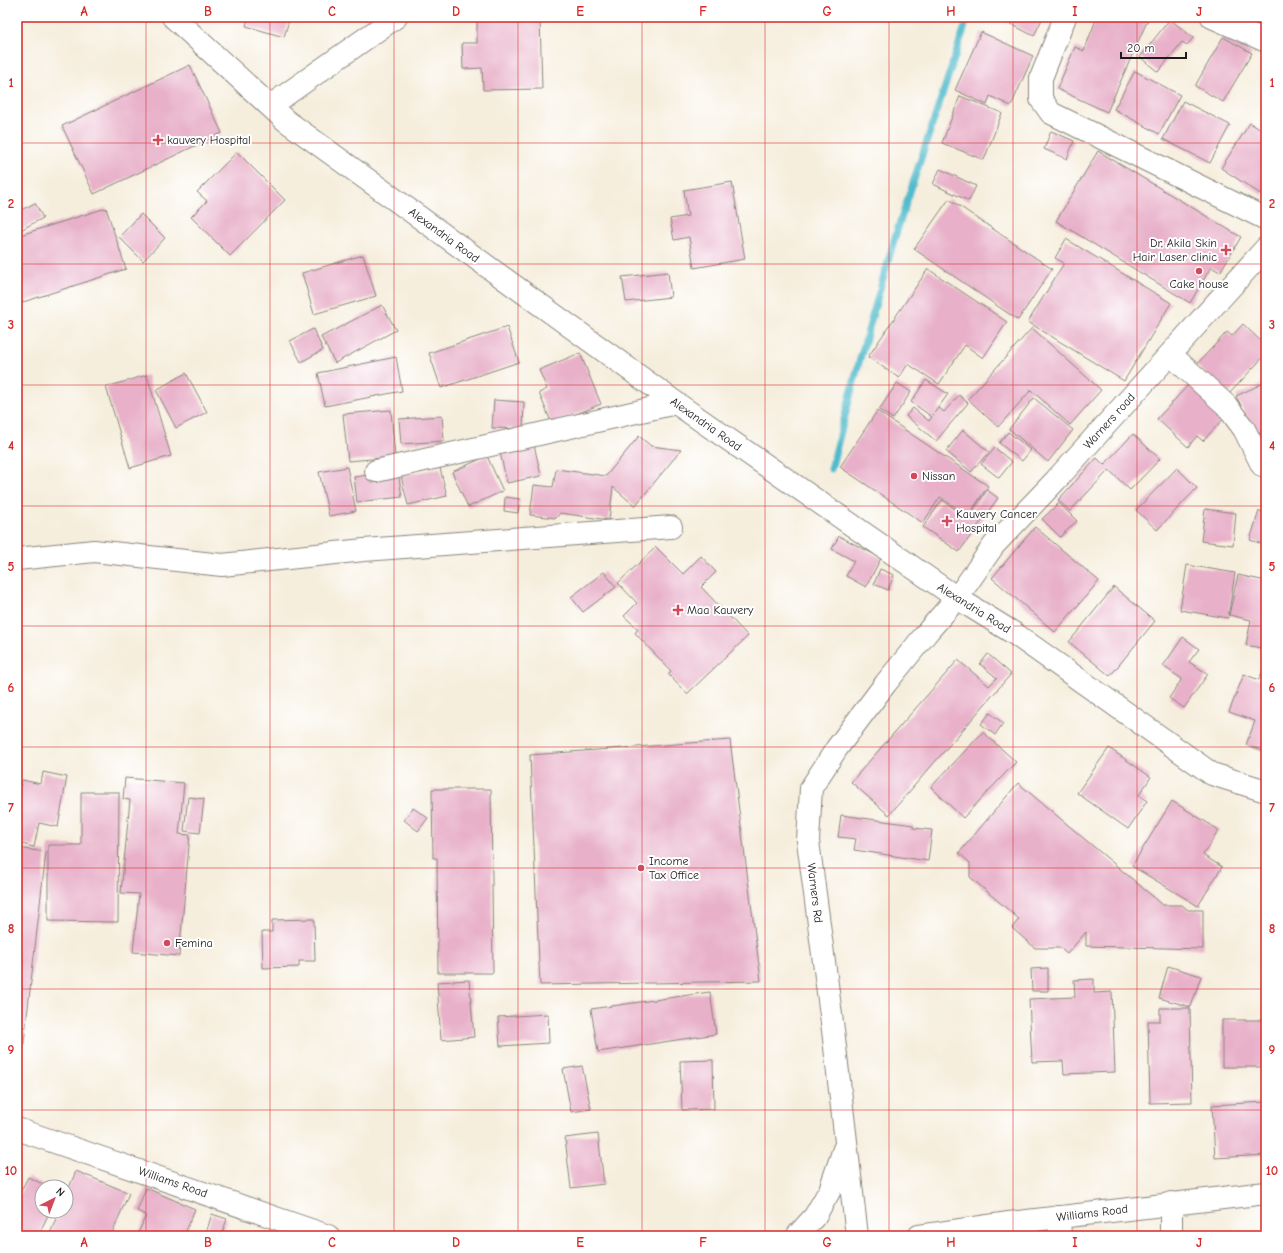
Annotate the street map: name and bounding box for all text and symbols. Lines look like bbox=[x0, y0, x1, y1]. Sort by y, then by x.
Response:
text: A bbox=[80, 4, 88, 19]
text: B bbox=[204, 4, 212, 19]
text: C bbox=[328, 4, 336, 19]
text: D bbox=[452, 4, 460, 19]
text: E bbox=[576, 4, 584, 19]
text: F bbox=[699, 4, 707, 19]
text: G bbox=[822, 4, 832, 19]
text: H bbox=[946, 4, 956, 19]
text: I bbox=[1072, 4, 1078, 19]
text: J bbox=[1196, 4, 1202, 19]
scale bar bbox=[1121, 34, 1186, 60]
text: 20 m bbox=[1127, 41, 1155, 55]
text: 1 bbox=[8, 75, 14, 90]
text: 1 bbox=[1269, 75, 1275, 90]
place label: kauvery Hospital bbox=[167, 133, 251, 147]
marker: kauvery Hospital bbox=[152, 134, 164, 146]
text: 2 bbox=[8, 196, 14, 211]
text: 2 bbox=[1269, 196, 1275, 211]
street label: Alexandria Road bbox=[406, 205, 482, 265]
place label: Dr. Akila Skin Hair Laser clinic bbox=[1133, 236, 1217, 264]
marker: Dr. Akila Skin Hair Laser clinic bbox=[1220, 244, 1232, 256]
marker: Cake house bbox=[1194, 266, 1204, 276]
place label: Cake house bbox=[1169, 277, 1229, 291]
text: 3 bbox=[8, 317, 14, 332]
text: 3 bbox=[1269, 317, 1275, 332]
street label: Warners road bbox=[1080, 390, 1138, 452]
street label: Alexandria Road bbox=[668, 394, 744, 454]
text: 4 bbox=[8, 438, 14, 453]
text: 4 bbox=[1269, 438, 1275, 453]
place label: Nissan bbox=[922, 469, 955, 483]
marker: Nissan bbox=[909, 471, 919, 481]
place label: Kauvery Cancer Hospital bbox=[956, 507, 1037, 535]
marker: Kauvery Cancer Hospital bbox=[941, 515, 953, 527]
text: 5 bbox=[8, 559, 15, 574]
text: 5 bbox=[1269, 559, 1276, 574]
street label: Alexandria Road bbox=[935, 580, 1013, 636]
place label: Maa Kauvery bbox=[687, 603, 754, 617]
marker: Maa Kauvery bbox=[672, 604, 684, 616]
text: 6 bbox=[8, 680, 15, 695]
text: 6 bbox=[1269, 680, 1276, 695]
text: 7 bbox=[8, 800, 14, 815]
text: 7 bbox=[1269, 800, 1275, 815]
place label: Income Tax Office bbox=[649, 854, 699, 882]
street label: Warners Rd bbox=[804, 862, 826, 924]
marker: Income Tax Office bbox=[636, 863, 646, 873]
text: 8 bbox=[8, 921, 14, 936]
text: 8 bbox=[1269, 921, 1275, 936]
place label: Femina bbox=[175, 936, 213, 950]
marker: Femina bbox=[162, 938, 172, 948]
text: 9 bbox=[8, 1042, 15, 1057]
text: 9 bbox=[1269, 1042, 1276, 1057]
text: 10 bbox=[5, 1163, 17, 1178]
text: 10 bbox=[1266, 1163, 1278, 1178]
street label: Williams Road bbox=[137, 1164, 209, 1200]
north arrow bbox=[34, 1179, 74, 1219]
text: N bbox=[53, 1185, 67, 1199]
street label: Williams Road bbox=[1055, 1202, 1129, 1224]
text: A bbox=[80, 1235, 88, 1250]
text: B bbox=[204, 1235, 212, 1250]
text: C bbox=[328, 1235, 336, 1250]
text: D bbox=[452, 1235, 460, 1250]
text: E bbox=[576, 1235, 584, 1250]
text: F bbox=[699, 1235, 707, 1250]
text: G bbox=[822, 1235, 832, 1250]
text: H bbox=[946, 1235, 956, 1250]
text: I bbox=[1072, 1235, 1078, 1250]
text: J bbox=[1196, 1235, 1202, 1250]

